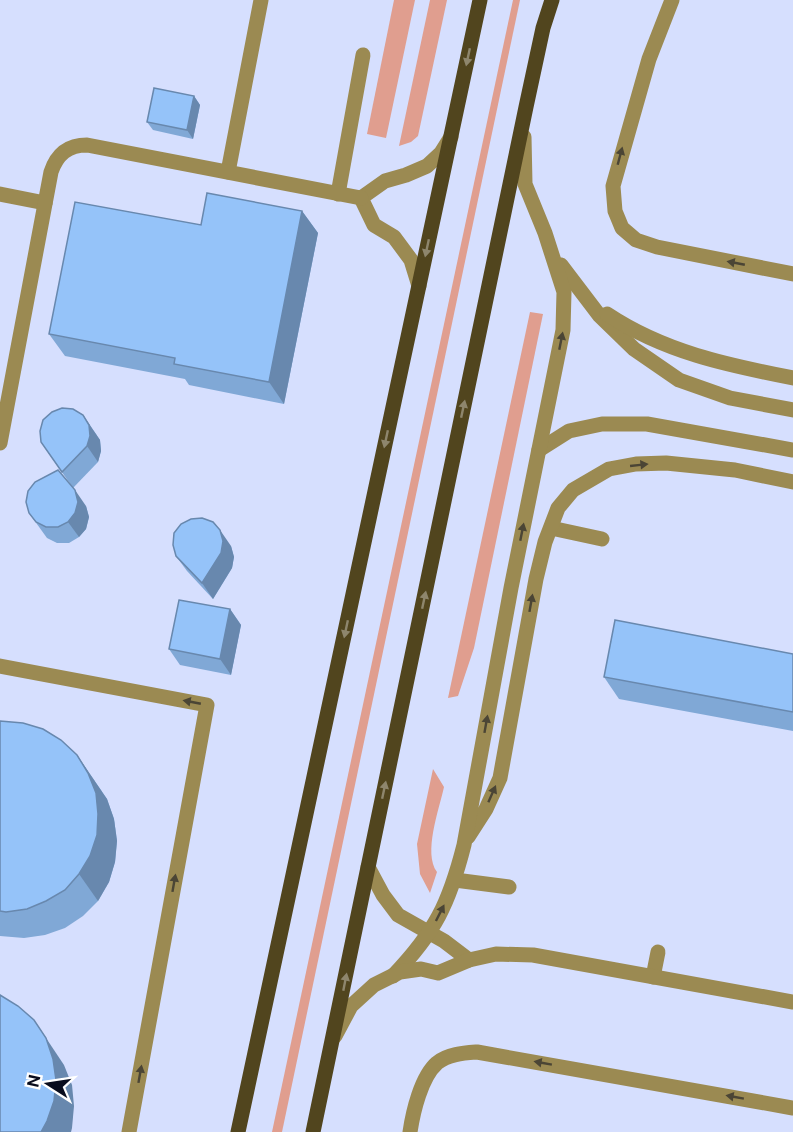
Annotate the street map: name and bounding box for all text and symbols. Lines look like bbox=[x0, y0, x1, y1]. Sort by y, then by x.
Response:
one-way arrow bbox=[463, 48, 472, 67]
one-way arrow bbox=[616, 147, 625, 165]
one-way arrow bbox=[422, 239, 431, 258]
one-way arrow bbox=[726, 258, 745, 267]
one-way arrow bbox=[557, 332, 566, 351]
one-way arrow bbox=[459, 399, 468, 418]
one-way arrow bbox=[381, 429, 391, 448]
one-way arrow bbox=[630, 460, 649, 470]
one-way arrow bbox=[518, 523, 527, 542]
one-way arrow bbox=[420, 590, 429, 609]
one-way arrow bbox=[527, 594, 536, 613]
one-way arrow bbox=[341, 620, 350, 639]
one-way arrow bbox=[183, 697, 202, 706]
one-way arrow bbox=[482, 714, 491, 733]
one-way arrow bbox=[380, 781, 389, 800]
one-way arrow bbox=[488, 785, 497, 802]
one-way arrow bbox=[170, 873, 179, 892]
one-way arrow bbox=[435, 904, 445, 922]
one-way arrow bbox=[341, 972, 350, 991]
north arrow bbox=[18, 1054, 78, 1114]
one-way arrow bbox=[534, 1059, 553, 1068]
one-way arrow bbox=[136, 1065, 145, 1084]
text: N bbox=[23, 1073, 44, 1089]
one-way arrow bbox=[726, 1093, 745, 1102]

